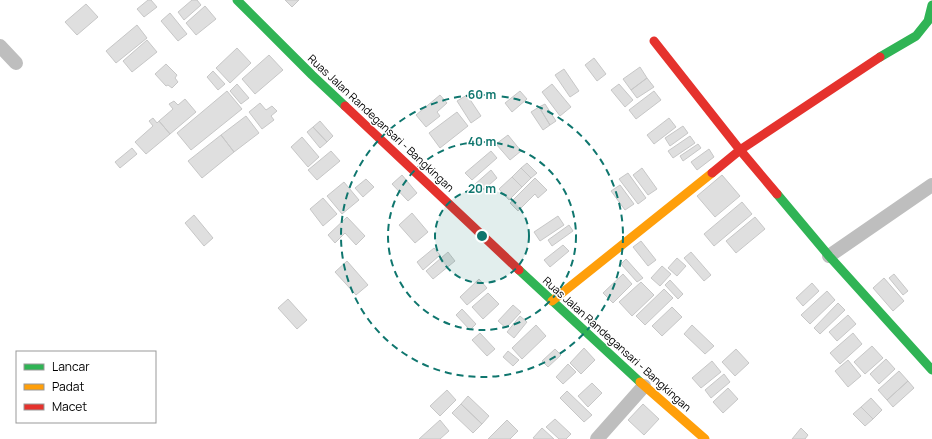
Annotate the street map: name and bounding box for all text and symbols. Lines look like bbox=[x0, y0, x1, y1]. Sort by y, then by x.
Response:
street label: Ruas Jalan Randegansari - Bangkingan bbox=[305, 51, 458, 195]
text: 60 m bbox=[468, 86, 496, 103]
text: 40 m bbox=[468, 133, 496, 150]
text: 20 m bbox=[468, 180, 496, 197]
centre of rings bbox=[475, 229, 489, 243]
street label: Ruas Jalan Randegansari - Bangkingan bbox=[540, 273, 695, 414]
legend bbox=[16, 351, 156, 423]
text: Lancar bbox=[52, 358, 90, 375]
text: Padat bbox=[52, 378, 84, 395]
text: Macet bbox=[52, 398, 87, 415]

